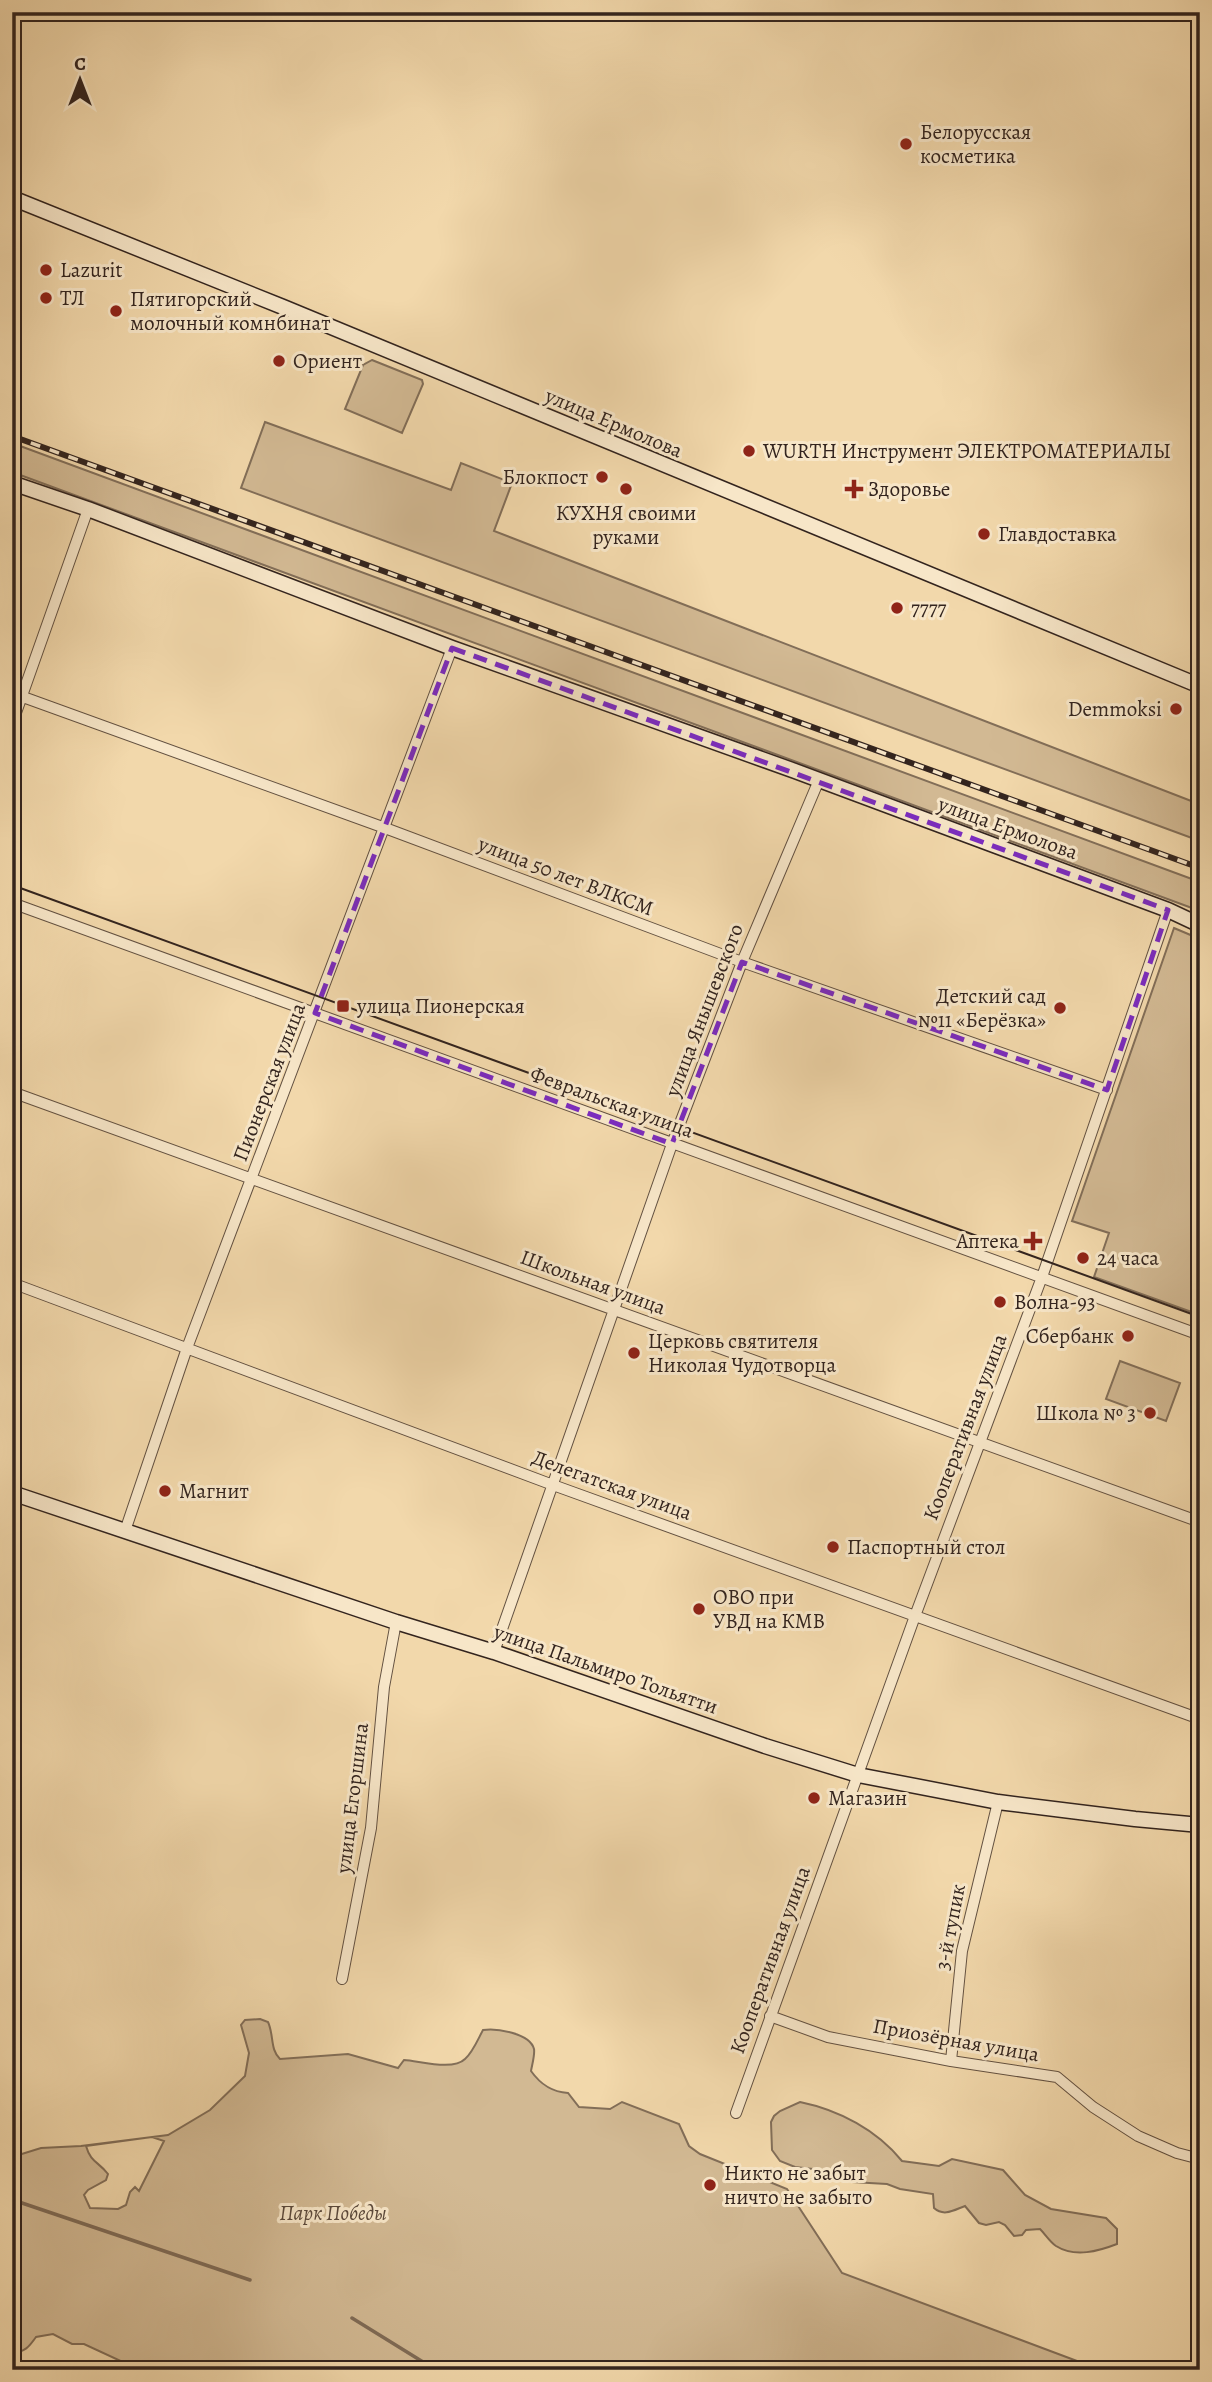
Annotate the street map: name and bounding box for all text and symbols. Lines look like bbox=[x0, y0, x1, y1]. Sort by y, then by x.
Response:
north arrow bbox=[46, 46, 116, 116]
text: С bbox=[74, 51, 86, 77]
place label: Белорусская косметика bbox=[920, 118, 1031, 170]
marker: Белорусская косметика bbox=[898, 136, 914, 152]
place label: Lazurit bbox=[60, 256, 122, 284]
marker: Lazurit bbox=[38, 262, 54, 278]
place label: ТЛ bbox=[60, 284, 85, 312]
place label: Пятигорский молочный комнбинат bbox=[130, 285, 330, 337]
marker: ТЛ bbox=[38, 290, 54, 306]
marker: Пятигорский молочный комнбинат bbox=[108, 303, 124, 319]
place label: Ориент bbox=[293, 347, 362, 375]
marker: Ориент bbox=[271, 353, 287, 369]
street label: улица Ермолова bbox=[540, 381, 687, 465]
place label: WURTH Инструмент ЭЛЕКТРОМАТЕРИАЛЫ bbox=[762, 437, 1171, 465]
marker: WURTH Инструмент ЭЛЕКТРОМАТЕРИАЛЫ bbox=[741, 443, 757, 459]
place label: Блокпост bbox=[503, 463, 588, 491]
marker: Блокпост bbox=[594, 469, 610, 485]
place label: Здоровье bbox=[868, 475, 950, 503]
marker: КУХНЯ своими руками bbox=[618, 481, 634, 497]
marker: Здоровье bbox=[846, 481, 862, 497]
place label: КУХНЯ своими руками bbox=[556, 499, 696, 551]
place label: Главдоставка bbox=[998, 520, 1117, 548]
marker: Главдоставка bbox=[976, 526, 992, 542]
place label: 7777 bbox=[911, 594, 946, 622]
marker: 7777 bbox=[889, 600, 905, 616]
place label: Demmoksi bbox=[1068, 695, 1162, 723]
marker: Demmoksi bbox=[1168, 701, 1184, 717]
street label: улица Ермолова bbox=[933, 789, 1082, 866]
street label: улица 50 лет ВЛКСМ bbox=[473, 829, 658, 922]
street label: улица Янышевского bbox=[658, 920, 750, 1101]
place label: Детский сад №11 «Берёзка» bbox=[918, 982, 1046, 1034]
place label: улица Пионерская bbox=[356, 992, 525, 1020]
street label: Пионерская улица bbox=[226, 998, 312, 1165]
marker: улица Пионерская bbox=[335, 998, 351, 1014]
marker: Детский сад №11 «Берёзка» bbox=[1052, 1000, 1068, 1016]
street label: Февральская улица bbox=[526, 1059, 698, 1145]
place label: Аптека bbox=[955, 1227, 1019, 1255]
marker: Аптека bbox=[1025, 1233, 1041, 1249]
street label: Школьная улица bbox=[516, 1243, 670, 1321]
place label: 24 часа bbox=[1097, 1244, 1159, 1272]
marker: 24 часа bbox=[1075, 1250, 1091, 1266]
place label: Волна-93 bbox=[1014, 1288, 1096, 1316]
marker: Волна-93 bbox=[992, 1294, 1008, 1310]
place label: Сбербанк bbox=[1026, 1322, 1114, 1350]
place label: Церковь святителя Николая Чудотворца bbox=[648, 1327, 836, 1379]
marker: Сбербанк bbox=[1120, 1328, 1136, 1344]
street label: Кооперативная улица bbox=[917, 1329, 1014, 1524]
marker: Церковь святителя Николая Чудотворца bbox=[626, 1345, 642, 1361]
place label: Школа № 3 bbox=[1036, 1399, 1136, 1427]
marker: Школа № 3 bbox=[1142, 1405, 1158, 1421]
street label: Делегатская улица bbox=[528, 1443, 696, 1527]
place label: Магнит bbox=[179, 1477, 249, 1505]
marker: Магнит bbox=[157, 1483, 173, 1499]
place label: Паспортный стол bbox=[847, 1533, 1005, 1561]
marker: Паспортный стол bbox=[825, 1539, 841, 1555]
place label: ОВО при УВД на КМВ bbox=[713, 1583, 825, 1635]
marker: ОВО при УВД на КМВ bbox=[691, 1601, 707, 1617]
street label: улица Пальмиро Тольятти bbox=[489, 1617, 722, 1721]
street label: улица Егоршина bbox=[329, 1721, 375, 1876]
place label: Магазин bbox=[828, 1784, 907, 1812]
marker: Магазин bbox=[806, 1790, 822, 1806]
street label: Кооперативная улица bbox=[723, 1862, 817, 2058]
street label: 3-й тупик bbox=[928, 1881, 972, 1972]
street label: Приозёрная улица bbox=[871, 2012, 1042, 2068]
place label: Никто не забыт ничто не забыто bbox=[724, 2159, 872, 2211]
marker: Никто не забыт ничто не забыто bbox=[702, 2177, 718, 2193]
park label: Парк Победы bbox=[279, 2199, 387, 2227]

